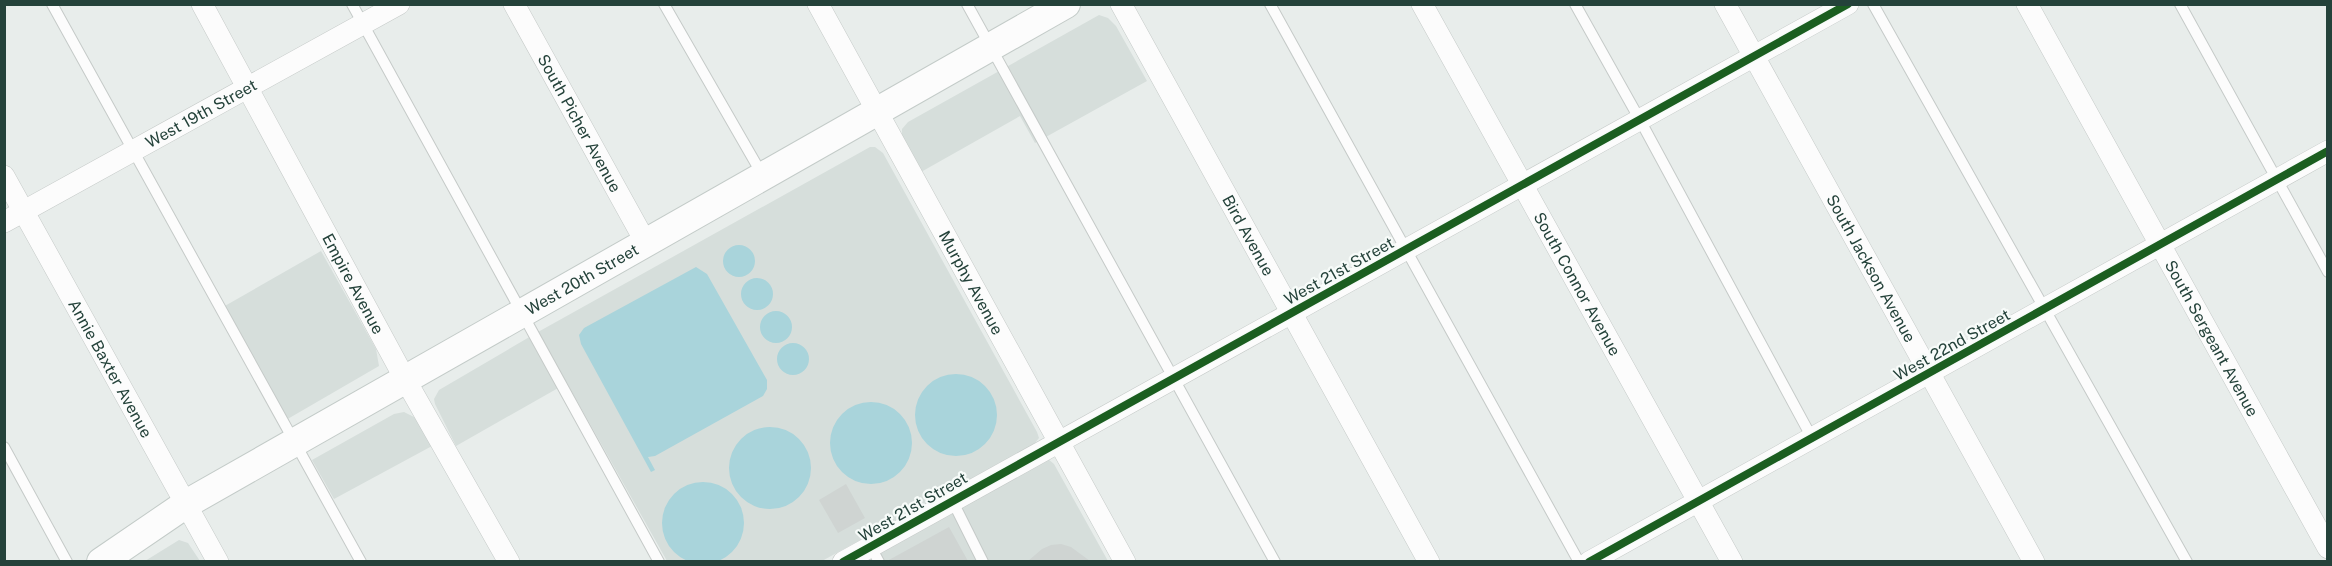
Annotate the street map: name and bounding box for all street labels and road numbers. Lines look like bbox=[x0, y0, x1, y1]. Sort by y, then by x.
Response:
street label: South Picher Avenue bbox=[534, 51, 625, 195]
street label: West 19th Street bbox=[142, 75, 260, 152]
street label: Bird Avenue bbox=[1219, 191, 1278, 279]
street label: South Jackson Avenue bbox=[1823, 191, 1920, 345]
street label: South Connor Avenue bbox=[1530, 209, 1625, 359]
street label: Murphy Avenue bbox=[935, 227, 1008, 338]
street label: Empire Avenue bbox=[319, 230, 388, 337]
street label: West 21st Street bbox=[1281, 233, 1397, 309]
street label: West 20th Street bbox=[522, 240, 642, 319]
street label: South Sergeant Avenue bbox=[2161, 257, 2263, 420]
street label: Annie Baxter Avenue bbox=[65, 296, 157, 441]
street label: West 22nd Street bbox=[1891, 305, 2013, 385]
street label: West 21st Street bbox=[855, 468, 971, 546]

